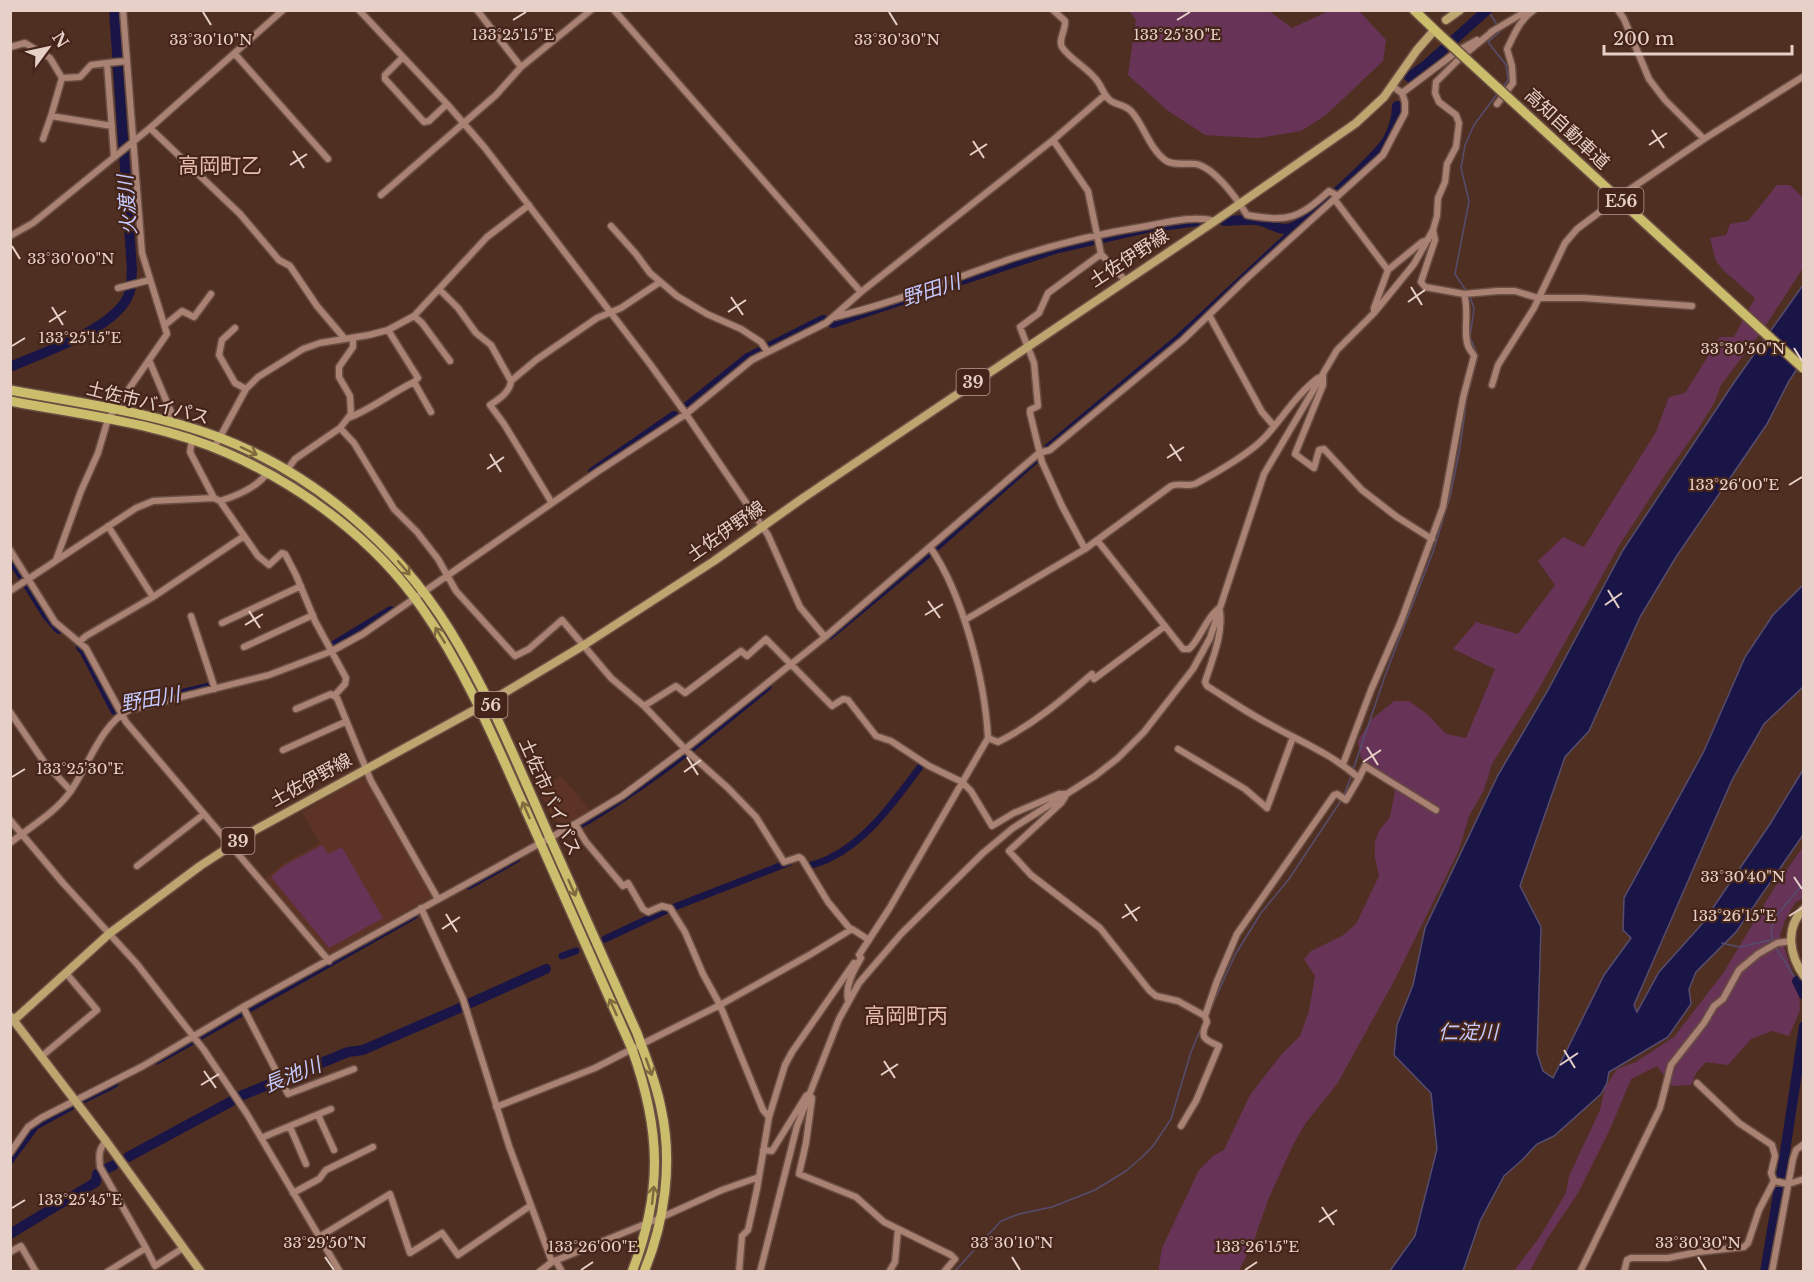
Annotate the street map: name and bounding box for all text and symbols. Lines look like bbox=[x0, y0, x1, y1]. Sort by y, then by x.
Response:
north arrow bbox=[18, 18, 78, 78]
scale bar bbox=[1604, 18, 1792, 56]
text: 133°25'15"E bbox=[472, 25, 555, 44]
text: 133°25'30"E bbox=[1133, 25, 1221, 44]
text: N bbox=[48, 28, 73, 52]
text: 200 m bbox=[1613, 28, 1674, 50]
text: 33°30'10"N bbox=[169, 30, 253, 49]
text: 33°30'30"N bbox=[854, 30, 940, 49]
street label: 高知自動車道 bbox=[1520, 84, 1614, 174]
district label: 高岡町乙 bbox=[178, 153, 262, 179]
water label: 火渡川 bbox=[113, 172, 141, 236]
road number: E56 bbox=[1598, 188, 1644, 214]
street label: 土佐伊野線 bbox=[1085, 224, 1173, 292]
text: 33°30'00"N bbox=[27, 249, 115, 268]
water label: 野田川 bbox=[899, 269, 965, 311]
text: 133°25'15"E bbox=[39, 328, 122, 347]
text: 33°30'50"N bbox=[1701, 339, 1785, 358]
road number: 39 bbox=[956, 369, 990, 395]
street label: 土佐市バイパス bbox=[84, 377, 212, 429]
one-way arrow bbox=[240, 446, 258, 458]
text: 133°26'00"E bbox=[1689, 475, 1779, 494]
street label: 土佐伊野線 bbox=[683, 496, 769, 566]
one-way arrow bbox=[397, 560, 411, 575]
one-way arrow bbox=[433, 627, 445, 644]
water label: 野田川 bbox=[118, 682, 184, 716]
road number: 56 bbox=[474, 692, 508, 718]
street label: 土佐市バイパス bbox=[514, 735, 586, 859]
street label: 土佐伊野線 bbox=[266, 749, 356, 811]
text: 133°25'30"E bbox=[36, 759, 124, 778]
one-way arrow bbox=[519, 801, 531, 819]
road number: 39 bbox=[222, 828, 254, 854]
text: 33°30'40"N bbox=[1701, 867, 1785, 886]
one-way arrow bbox=[567, 878, 578, 896]
text: 133°26'15"E bbox=[1692, 906, 1776, 925]
one-way arrow bbox=[607, 999, 619, 1017]
district label: 高岡町丙 bbox=[864, 1003, 948, 1029]
water label: 仁淀川 bbox=[1438, 1020, 1500, 1044]
water label: 長池川 bbox=[260, 1052, 326, 1097]
one-way arrow bbox=[645, 1057, 656, 1076]
one-way arrow bbox=[648, 1186, 659, 1206]
text: 133°25'45"E bbox=[38, 1190, 122, 1209]
text: 33°29'50"N bbox=[283, 1233, 367, 1252]
text: 33°30'10"N bbox=[970, 1233, 1054, 1252]
text: 33°30'30"N bbox=[1655, 1233, 1741, 1252]
text: 133°26'00"E bbox=[548, 1237, 638, 1256]
text: 133°26'15"E bbox=[1215, 1237, 1299, 1256]

